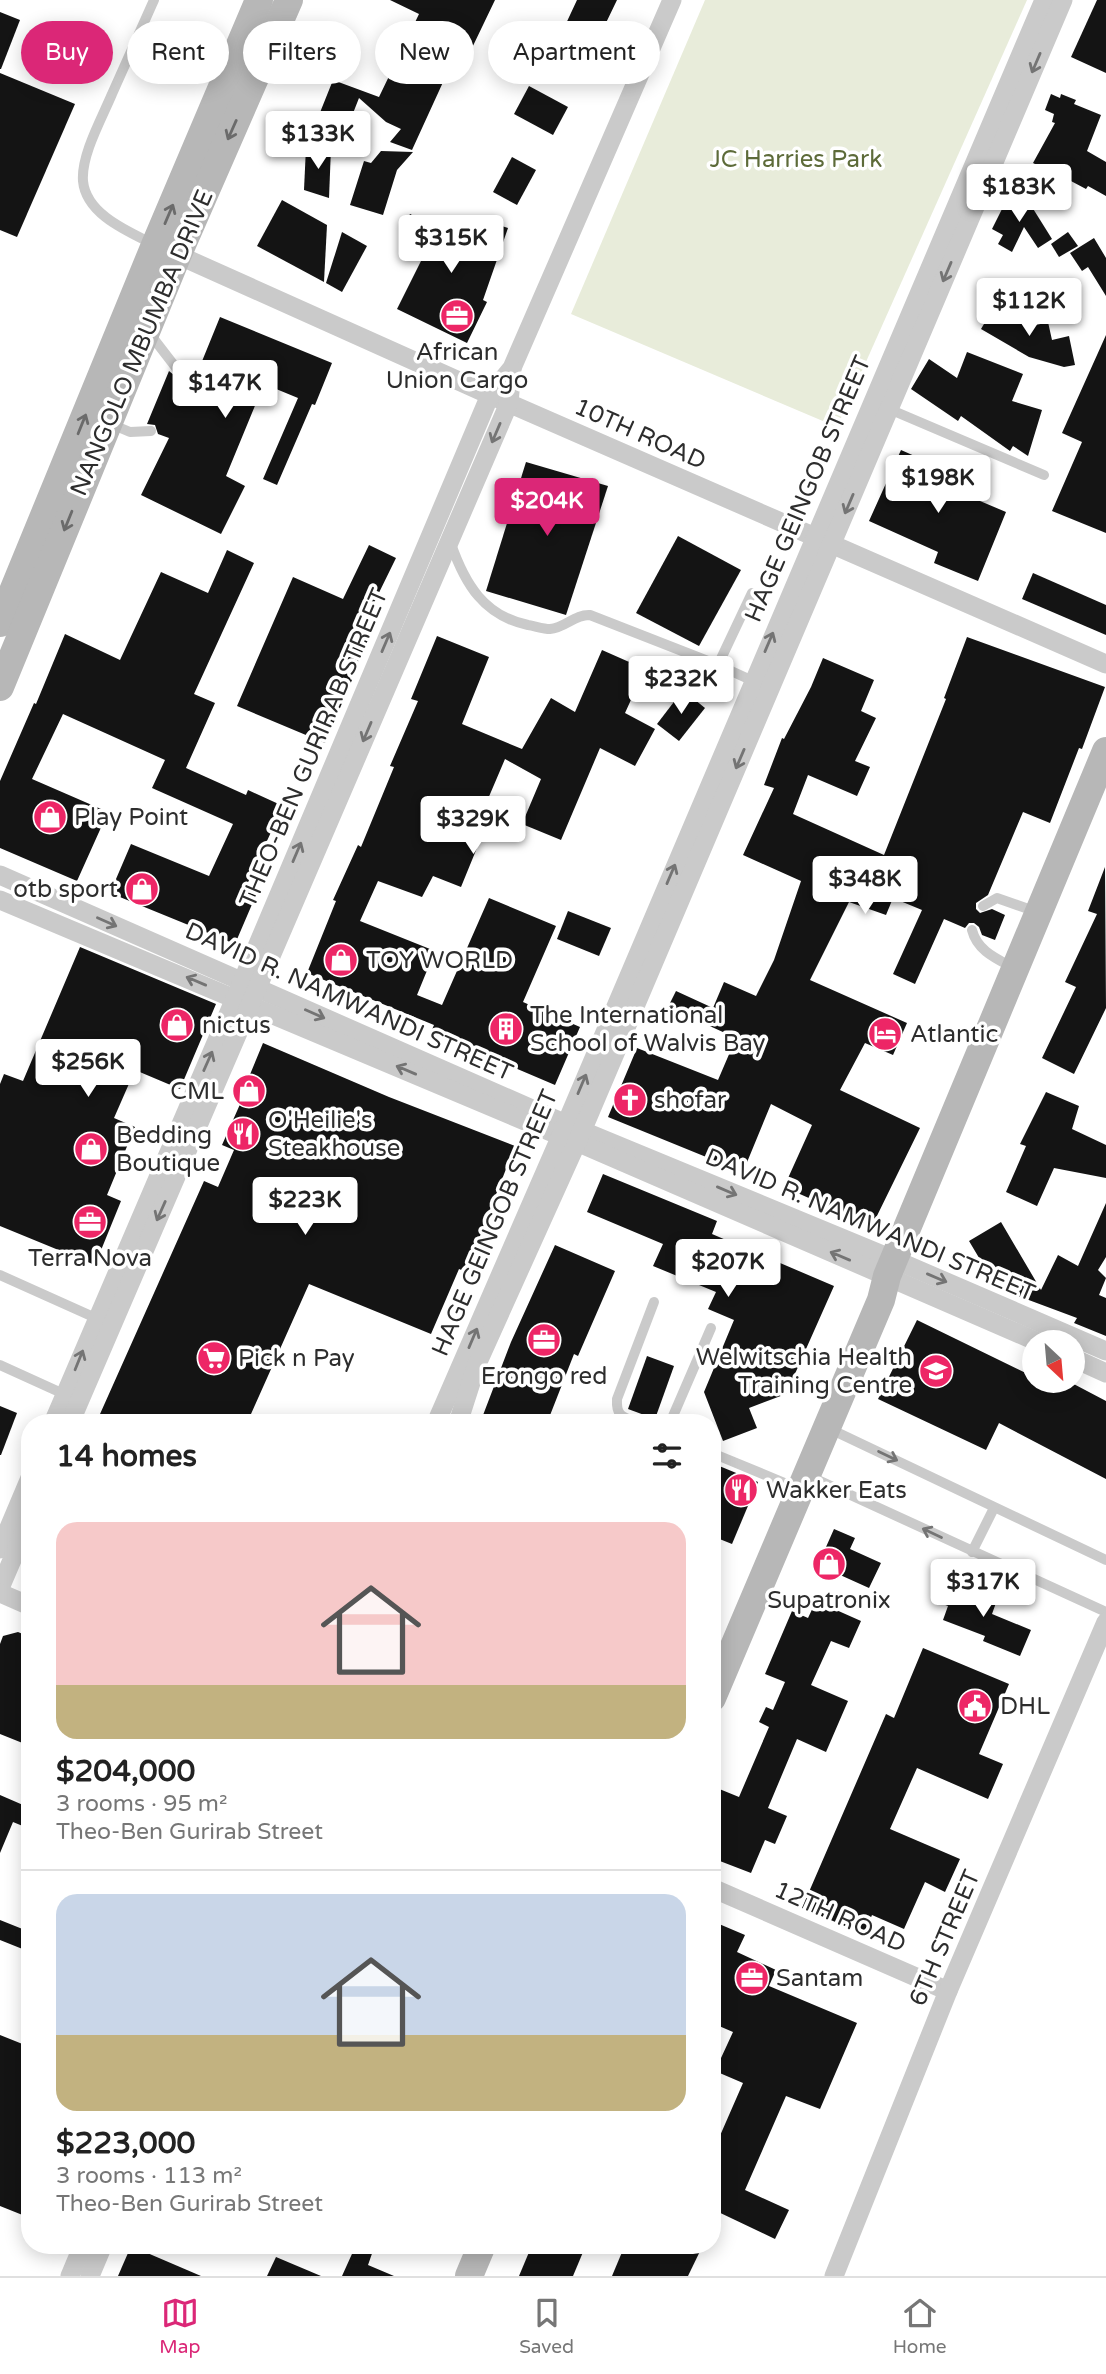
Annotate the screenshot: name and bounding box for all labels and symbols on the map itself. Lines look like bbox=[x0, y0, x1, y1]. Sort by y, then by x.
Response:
one-way arrow bbox=[1029, 52, 1042, 73]
pin: $133K bbox=[269, 111, 367, 171]
one-way arrow bbox=[225, 119, 238, 140]
park label: JC Harries Park bbox=[710, 145, 882, 174]
pin: $183K bbox=[970, 164, 1068, 224]
street label: NANGOLO MBUMBA DRIVE bbox=[64, 186, 220, 500]
one-way arrow bbox=[163, 203, 176, 225]
pin: $315K bbox=[402, 216, 500, 275]
one-way arrow bbox=[940, 261, 953, 282]
pin: $112K bbox=[980, 278, 1078, 338]
office icon: African Union Cargo bbox=[438, 297, 476, 335]
place label: African Union Cargo bbox=[386, 338, 528, 395]
street label: HAGE GEINGOB STREET bbox=[739, 351, 877, 626]
pin: $147K bbox=[176, 360, 274, 420]
street label: 10TH ROAD bbox=[570, 392, 710, 476]
one-way arrow bbox=[76, 414, 89, 435]
one-way arrow bbox=[489, 422, 502, 443]
pin: $198K bbox=[889, 456, 987, 515]
pin: $204K bbox=[498, 478, 596, 538]
one-way arrow bbox=[841, 493, 854, 514]
one-way arrow bbox=[61, 509, 74, 531]
street label: THEO-BEN GURIRAB STREET bbox=[234, 584, 395, 912]
one-way arrow bbox=[380, 632, 393, 653]
one-way arrow bbox=[763, 632, 776, 653]
pin: $232K bbox=[632, 656, 730, 716]
one-way arrow bbox=[360, 721, 373, 742]
one-way arrow bbox=[733, 747, 746, 769]
pin: $329K bbox=[424, 796, 522, 856]
shop icon: Play Point bbox=[31, 798, 69, 836]
place label: Play Point bbox=[74, 803, 188, 832]
one-way arrow bbox=[292, 841, 305, 863]
pin: $348K bbox=[816, 856, 914, 916]
one-way arrow bbox=[665, 864, 678, 886]
shop icon: otb sport bbox=[123, 870, 161, 908]
place label: otb sport bbox=[13, 875, 118, 904]
one-way arrow bbox=[96, 916, 117, 929]
street label: DAVID R. NAMWANDI STREET bbox=[181, 916, 518, 1088]
shop icon: TOY WORLD bbox=[322, 941, 360, 979]
place label: TOY WORLD bbox=[366, 946, 513, 975]
one-way arrow bbox=[186, 974, 208, 987]
place label: The International School of Walvis Bay bbox=[530, 1001, 766, 1058]
shop icon: nictus bbox=[158, 1006, 196, 1044]
one-way arrow bbox=[304, 1008, 326, 1021]
building icon: The International School of Walvis Bay bbox=[487, 1010, 525, 1048]
place label: nictus bbox=[202, 1011, 271, 1040]
hotel icon: Atlantic bbox=[866, 1015, 904, 1053]
place label: Atlantic bbox=[910, 1020, 998, 1049]
pin: $256K bbox=[39, 1040, 137, 1099]
one-way arrow bbox=[202, 1051, 215, 1072]
one-way arrow bbox=[396, 1063, 417, 1076]
shop icon: CML bbox=[230, 1072, 268, 1110]
one-way arrow bbox=[577, 1074, 590, 1095]
place label: CML bbox=[170, 1077, 224, 1106]
church icon: shofar bbox=[611, 1081, 649, 1119]
street label: HAGE GEINGOB STREET bbox=[426, 1085, 564, 1360]
place label: shofar bbox=[654, 1086, 727, 1115]
place label: O'Heilie's Steakhouse bbox=[268, 1106, 400, 1163]
restaurant icon: O'Heilie's Steakhouse bbox=[224, 1115, 262, 1153]
place label: Bedding Boutique bbox=[116, 1121, 220, 1178]
shop icon: Bedding Boutique bbox=[72, 1130, 110, 1168]
street label: DAVID R. NAMWANDI STREET bbox=[701, 1142, 1040, 1308]
pin: $223K bbox=[256, 1178, 354, 1237]
one-way arrow bbox=[716, 1185, 737, 1198]
one-way arrow bbox=[154, 1200, 167, 1221]
office icon: Terra Nova bbox=[71, 1203, 109, 1241]
pin: $207K bbox=[679, 1240, 777, 1299]
place label: Terra Nova bbox=[28, 1244, 152, 1273]
one-way arrow bbox=[830, 1249, 852, 1262]
one-way arrow bbox=[926, 1272, 947, 1285]
office icon: Erongo red bbox=[525, 1321, 563, 1359]
one-way arrow bbox=[467, 1327, 480, 1349]
north arrow bbox=[1022, 1330, 1085, 1393]
supermarket icon: Pick n Pay bbox=[195, 1339, 233, 1377]
place label: Welwitschia Health Training Centre bbox=[696, 1343, 912, 1400]
place label: Pick n Pay bbox=[238, 1344, 355, 1373]
one-way arrow bbox=[73, 1349, 86, 1371]
school or university icon: Welwitschia Health Training Centre bbox=[917, 1352, 955, 1390]
place label: Erongo red bbox=[481, 1362, 607, 1391]
one-way arrow bbox=[877, 1450, 898, 1464]
restaurant icon: Wakker Eats bbox=[722, 1471, 760, 1509]
place label: Wakker Eats bbox=[766, 1476, 907, 1505]
one-way arrow bbox=[922, 1526, 943, 1540]
shop icon: Supatronix bbox=[810, 1545, 848, 1583]
pin: $317K bbox=[934, 1560, 1032, 1619]
place label: Supatronix bbox=[767, 1586, 891, 1615]
public building icon: DHL bbox=[956, 1687, 994, 1725]
place label: DHL bbox=[1000, 1692, 1050, 1721]
street label: 6TH STREET bbox=[903, 1865, 987, 2010]
street label: 12TH ROAD bbox=[770, 1875, 910, 1959]
office icon: Santam bbox=[733, 1959, 771, 1997]
place label: Santam bbox=[776, 1964, 863, 1993]

